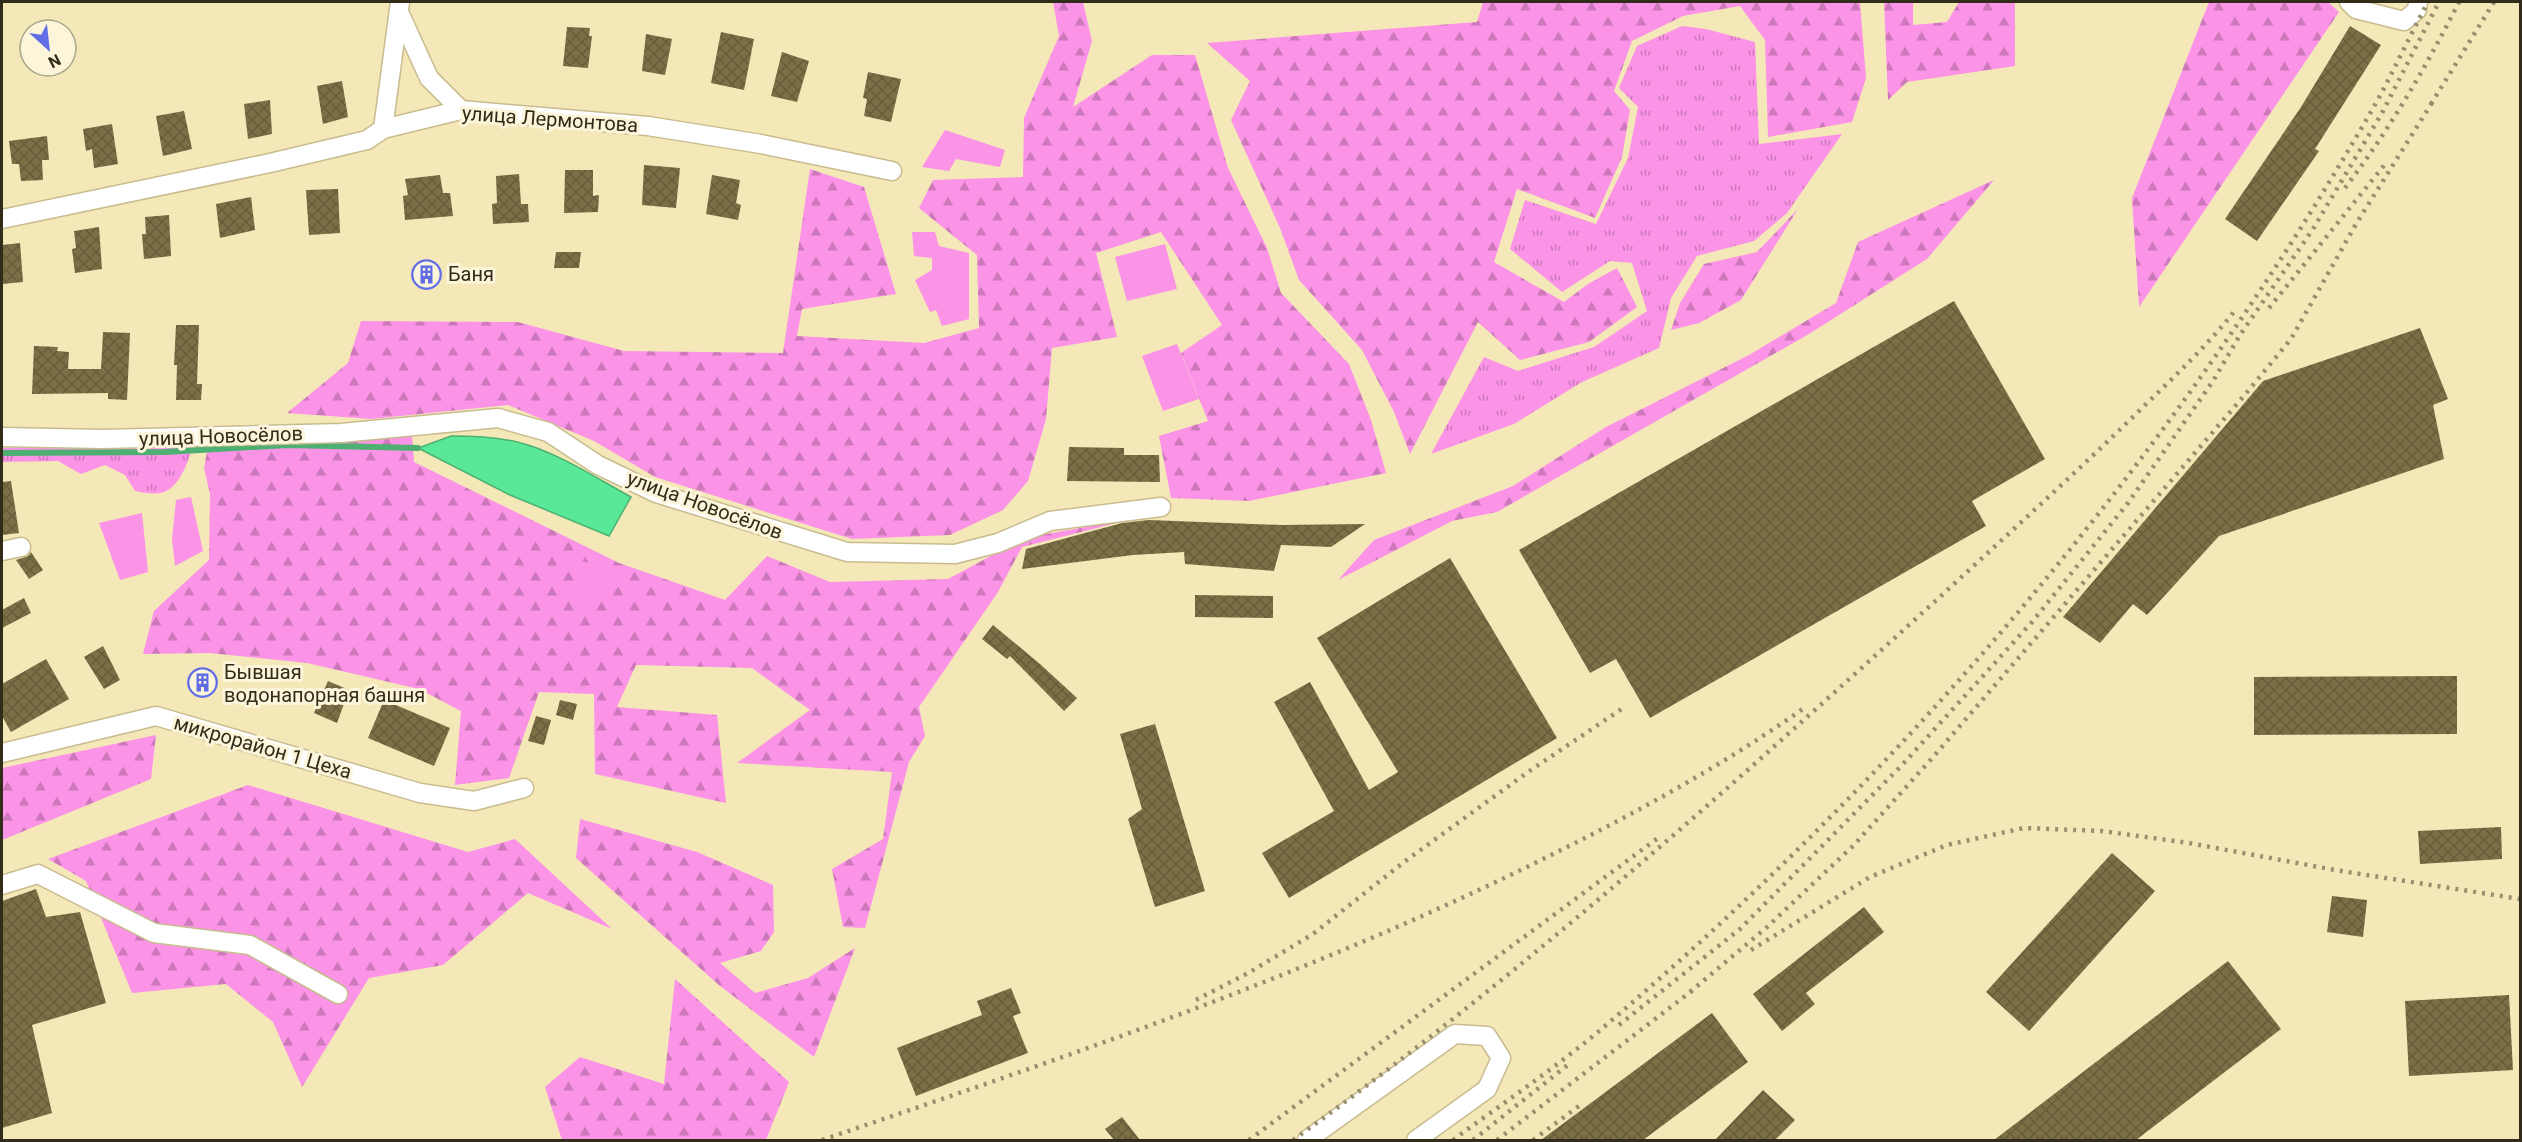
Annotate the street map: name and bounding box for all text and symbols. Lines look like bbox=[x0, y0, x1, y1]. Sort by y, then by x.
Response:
north arrow bbox=[18, 18, 78, 78]
text: N bbox=[45, 50, 64, 72]
street label: улица Лермонтова bbox=[461, 101, 639, 137]
building icon: Баня bbox=[411, 258, 443, 290]
place label: Баня bbox=[448, 262, 494, 286]
street label: улица Новосёлов bbox=[139, 421, 303, 451]
street label: улица Новосёлов bbox=[624, 466, 786, 544]
place label: Бывшая водонапорная башня bbox=[224, 660, 425, 707]
building icon: Бывшая водонапорная башня bbox=[187, 667, 219, 699]
street label: микрорайон 1 Цеха bbox=[171, 710, 355, 784]

